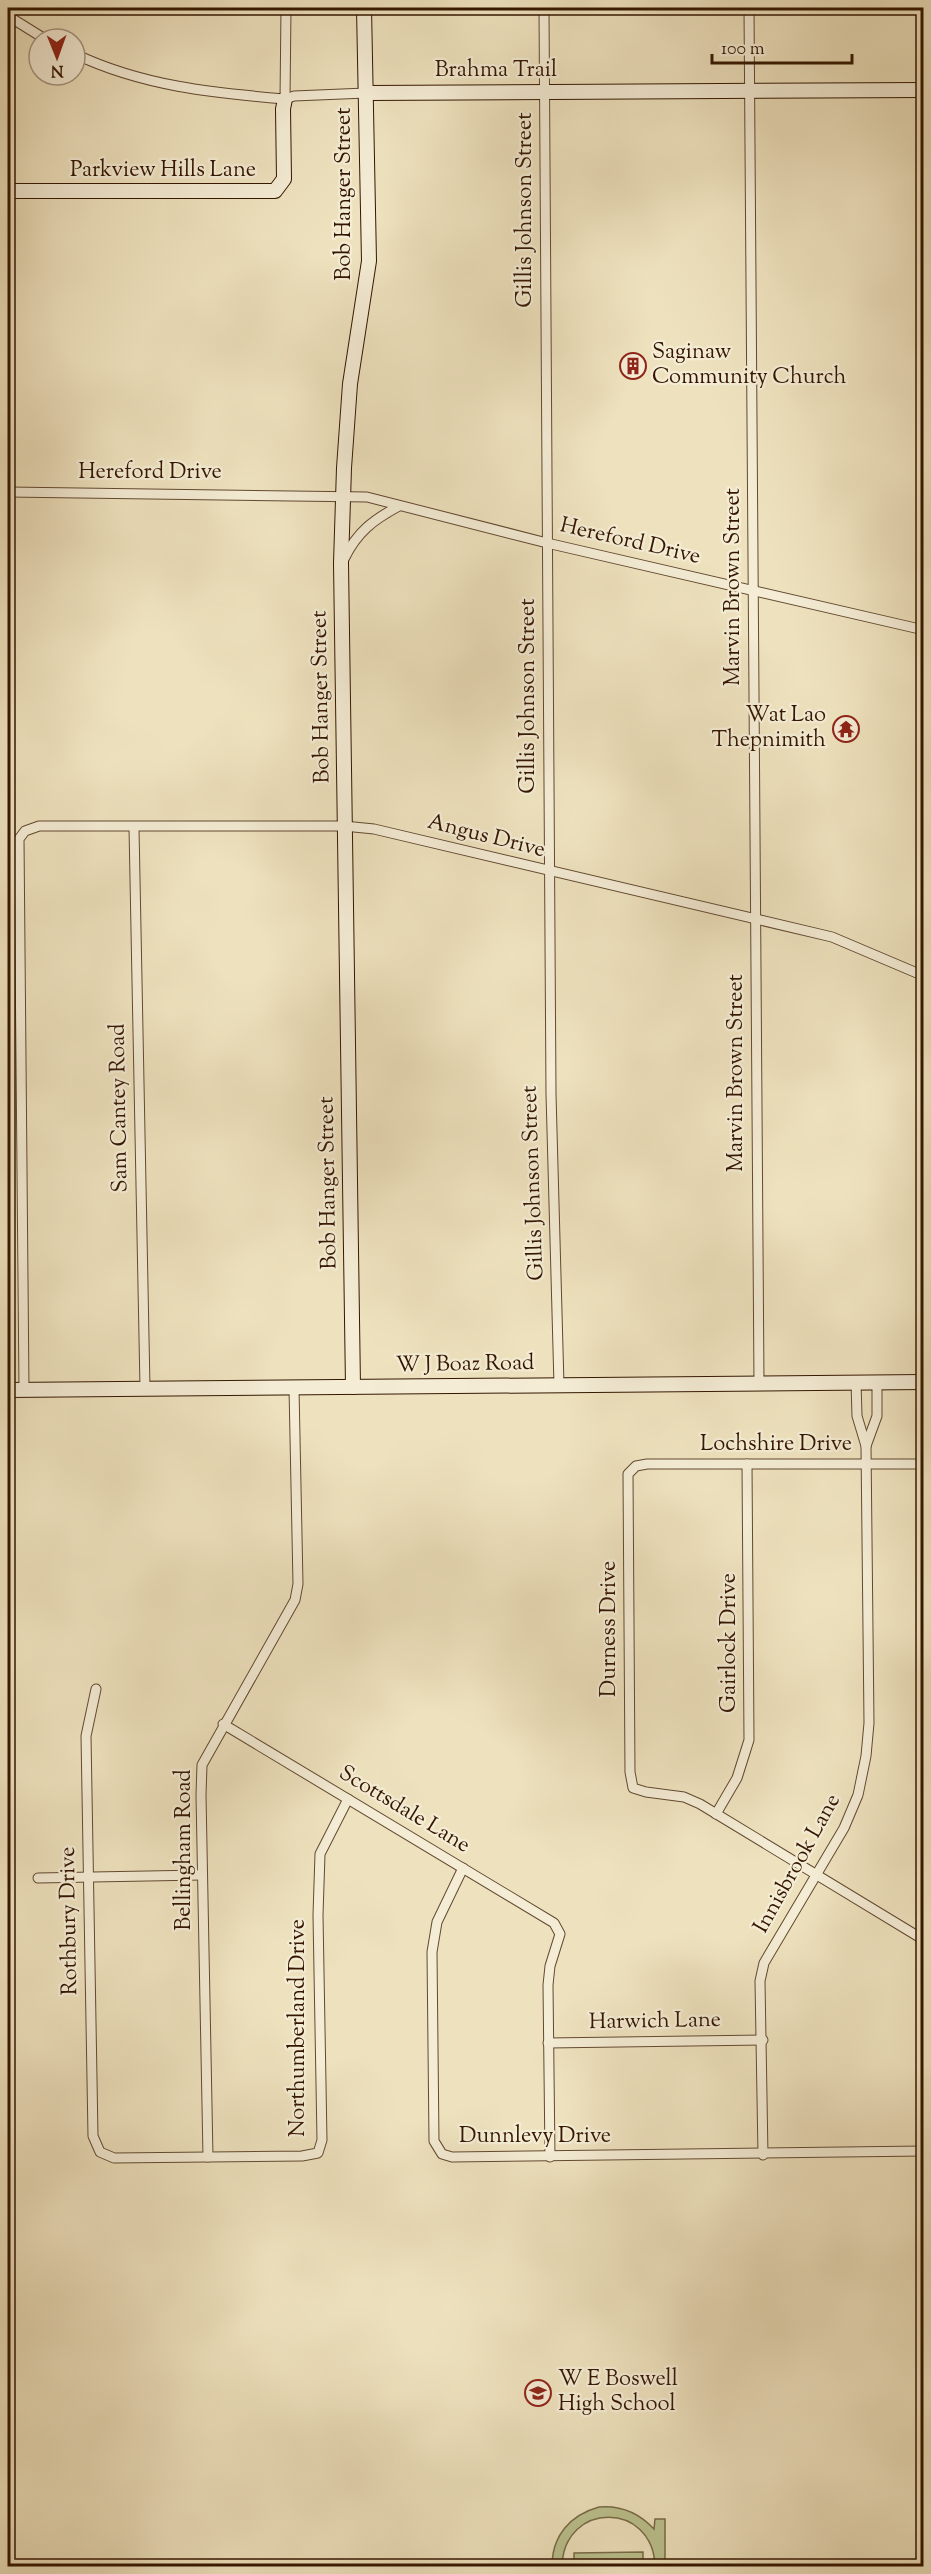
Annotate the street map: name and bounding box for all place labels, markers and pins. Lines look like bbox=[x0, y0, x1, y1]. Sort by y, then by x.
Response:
place label: Saginaw Community Church bbox=[652, 337, 847, 394]
building icon: Saginaw Community Church bbox=[618, 351, 648, 381]
place label: Wat Lao Thepnimith bbox=[712, 700, 826, 757]
temple icon: Wat Lao Thepnimith bbox=[831, 714, 861, 744]
place label: W E Boswell High School bbox=[558, 2364, 678, 2421]
school or university icon: W E Boswell High School bbox=[523, 2378, 553, 2408]

